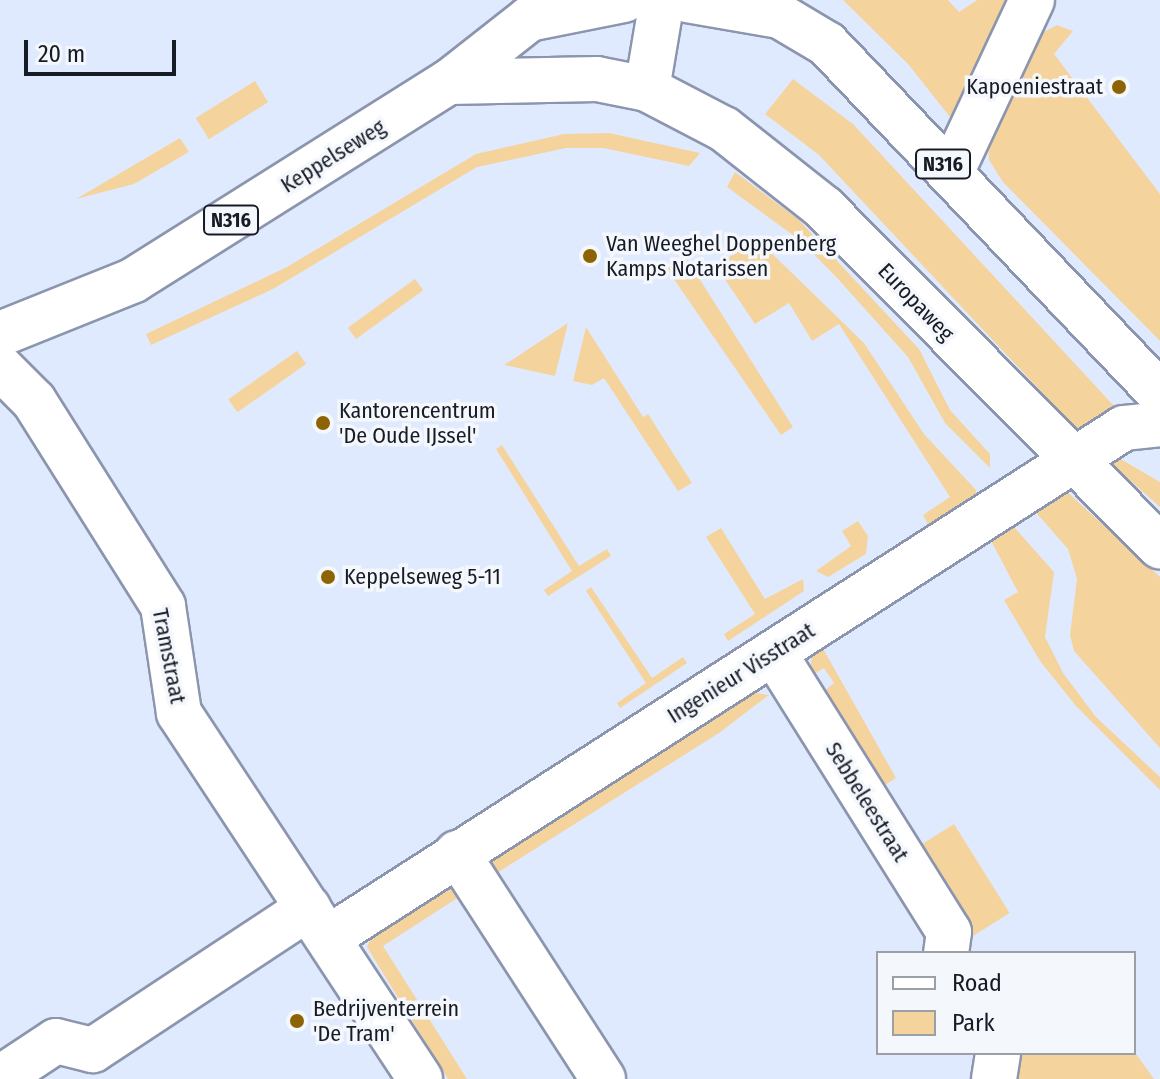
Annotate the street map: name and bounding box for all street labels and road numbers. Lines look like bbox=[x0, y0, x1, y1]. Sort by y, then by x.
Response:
street label: Keppelseweg bbox=[276, 113, 390, 199]
road number: N316 bbox=[915, 148, 971, 180]
road number: N316 bbox=[203, 204, 259, 236]
street label: Europaweg bbox=[872, 258, 960, 346]
street label: Tramstraat bbox=[147, 606, 191, 706]
street label: Ingenieur Visstraat bbox=[662, 617, 820, 729]
street label: Sebbeleestraat bbox=[820, 737, 914, 867]

